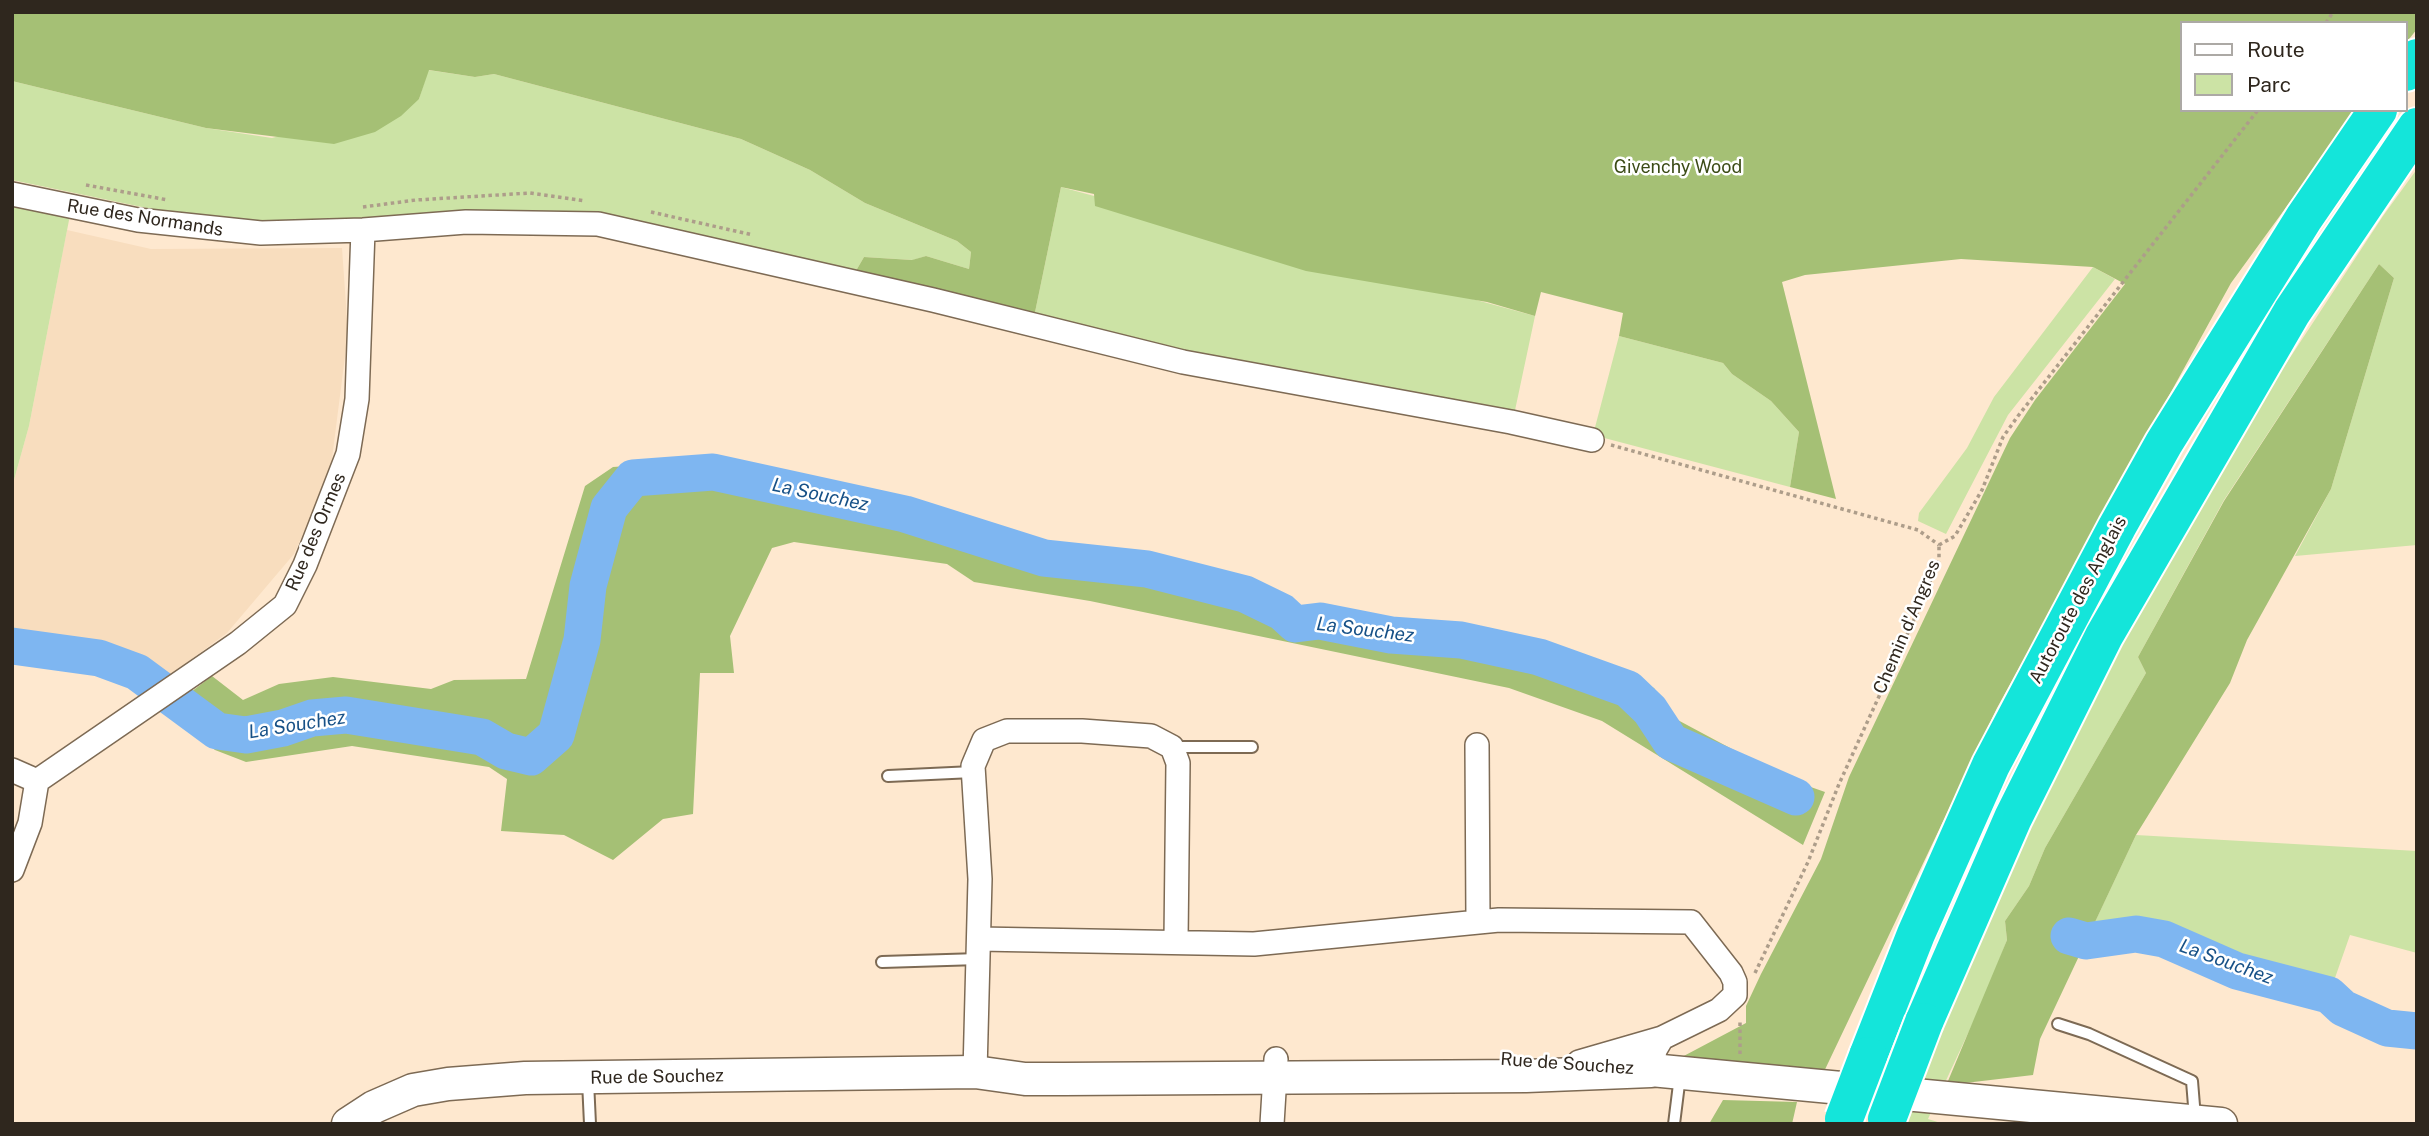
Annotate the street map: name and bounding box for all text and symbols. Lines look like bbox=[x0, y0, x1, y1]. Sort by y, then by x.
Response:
legend bbox=[2180, 21, 2408, 112]
text: Route bbox=[2247, 37, 2305, 62]
text: Parc bbox=[2247, 72, 2291, 97]
park label: Givenchy Wood bbox=[1614, 156, 1742, 178]
street label: Rue des Normands bbox=[65, 195, 225, 241]
street label: Rue des Ormes bbox=[281, 470, 351, 594]
water label: La Souchez bbox=[770, 474, 870, 516]
street label: Autoroute des Anglais bbox=[2025, 513, 2131, 687]
street label: Chemin d'Angres bbox=[1869, 557, 1945, 697]
water label: La Souchez bbox=[1315, 613, 1415, 647]
water label: La Souchez bbox=[247, 706, 347, 744]
water label: La Souchez bbox=[2176, 935, 2276, 989]
street label: Rue de Souchez bbox=[1500, 1049, 1634, 1079]
street label: Rue de Souchez bbox=[590, 1065, 724, 1089]

